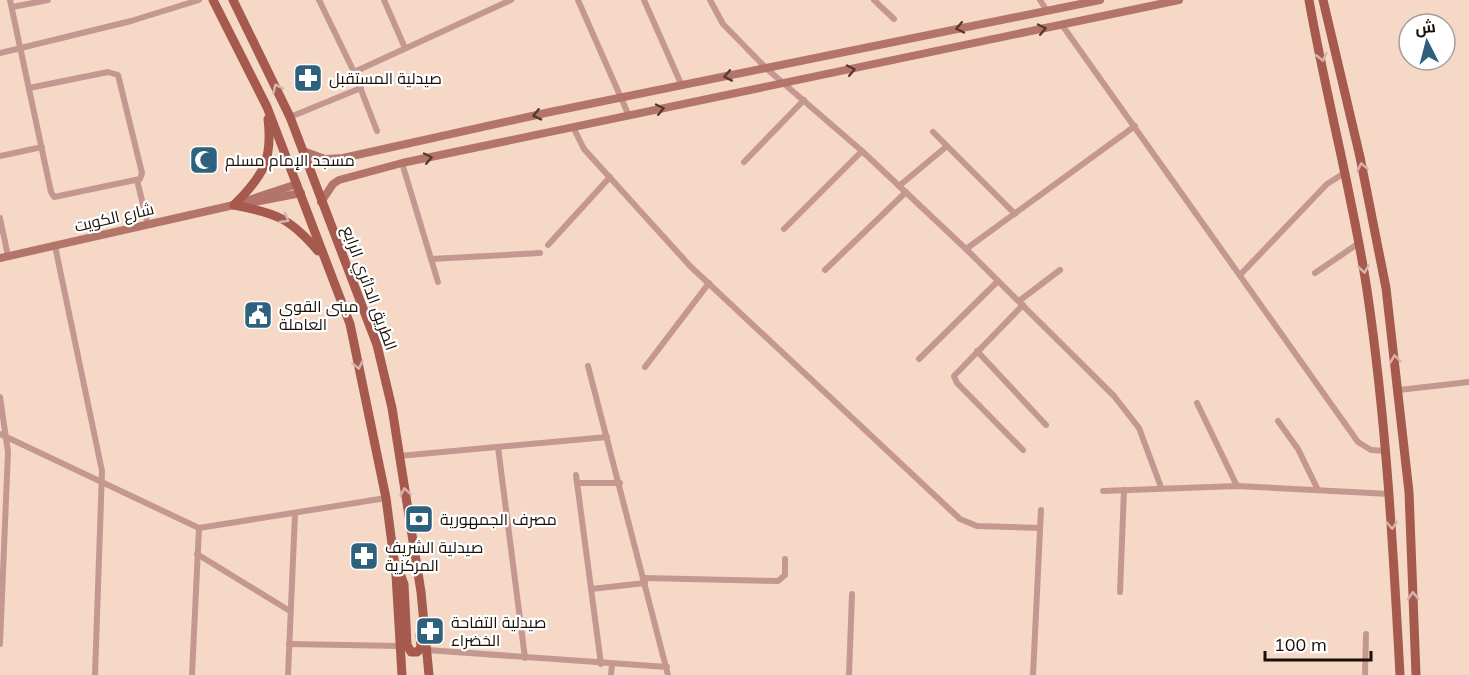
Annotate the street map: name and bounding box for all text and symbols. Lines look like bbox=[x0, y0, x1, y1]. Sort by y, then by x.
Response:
north arrow bbox=[1397, 12, 1457, 72]
text: ش bbox=[1414, 16, 1437, 38]
one-way arrow bbox=[955, 21, 965, 34]
one-way arrow bbox=[1037, 23, 1047, 36]
one-way arrow bbox=[1314, 52, 1327, 62]
pharmacy icon: صيدلية المستقبل bbox=[292, 62, 324, 94]
one-way arrow bbox=[846, 64, 856, 77]
place label: صيدلية المستقبل bbox=[329, 68, 442, 89]
one-way arrow bbox=[723, 69, 733, 82]
one-way arrow bbox=[273, 83, 285, 94]
one-way arrow bbox=[655, 103, 665, 116]
one-way arrow bbox=[532, 107, 542, 120]
mosque icon: مسجد الإمام مسلم bbox=[188, 144, 220, 176]
place label: مسجد الإمام مسلم bbox=[225, 150, 355, 172]
one-way arrow bbox=[423, 152, 433, 165]
one-way arrow bbox=[1356, 163, 1369, 173]
street label: شارع الكويت bbox=[72, 198, 156, 238]
one-way arrow bbox=[279, 212, 289, 224]
street label: الطريق الدائري الرابع bbox=[334, 223, 402, 354]
one-way arrow bbox=[1357, 264, 1369, 274]
place label: مبنى القوى العاملة bbox=[279, 296, 358, 334]
public building icon: مبنى القوى العاملة bbox=[242, 299, 274, 331]
one-way arrow bbox=[1389, 355, 1402, 364]
one-way arrow bbox=[351, 360, 364, 370]
one-way arrow bbox=[399, 488, 411, 497]
bank icon: مصرف الجمهورية bbox=[403, 503, 435, 535]
place label: مصرف الجمهورية bbox=[440, 509, 557, 530]
one-way arrow bbox=[1386, 521, 1399, 530]
place label: صيدلية الشريف المركزية bbox=[385, 537, 483, 575]
pharmacy icon: صيدلية الشريف المركزية bbox=[348, 540, 380, 572]
one-way arrow bbox=[1407, 591, 1419, 600]
place label: صيدلية التفاحة الخضراء bbox=[451, 612, 546, 650]
pharmacy icon: صيدلية التفاحة الخضراء bbox=[414, 615, 446, 647]
scale bar bbox=[1265, 624, 1372, 662]
text: 100 m bbox=[1274, 633, 1327, 656]

